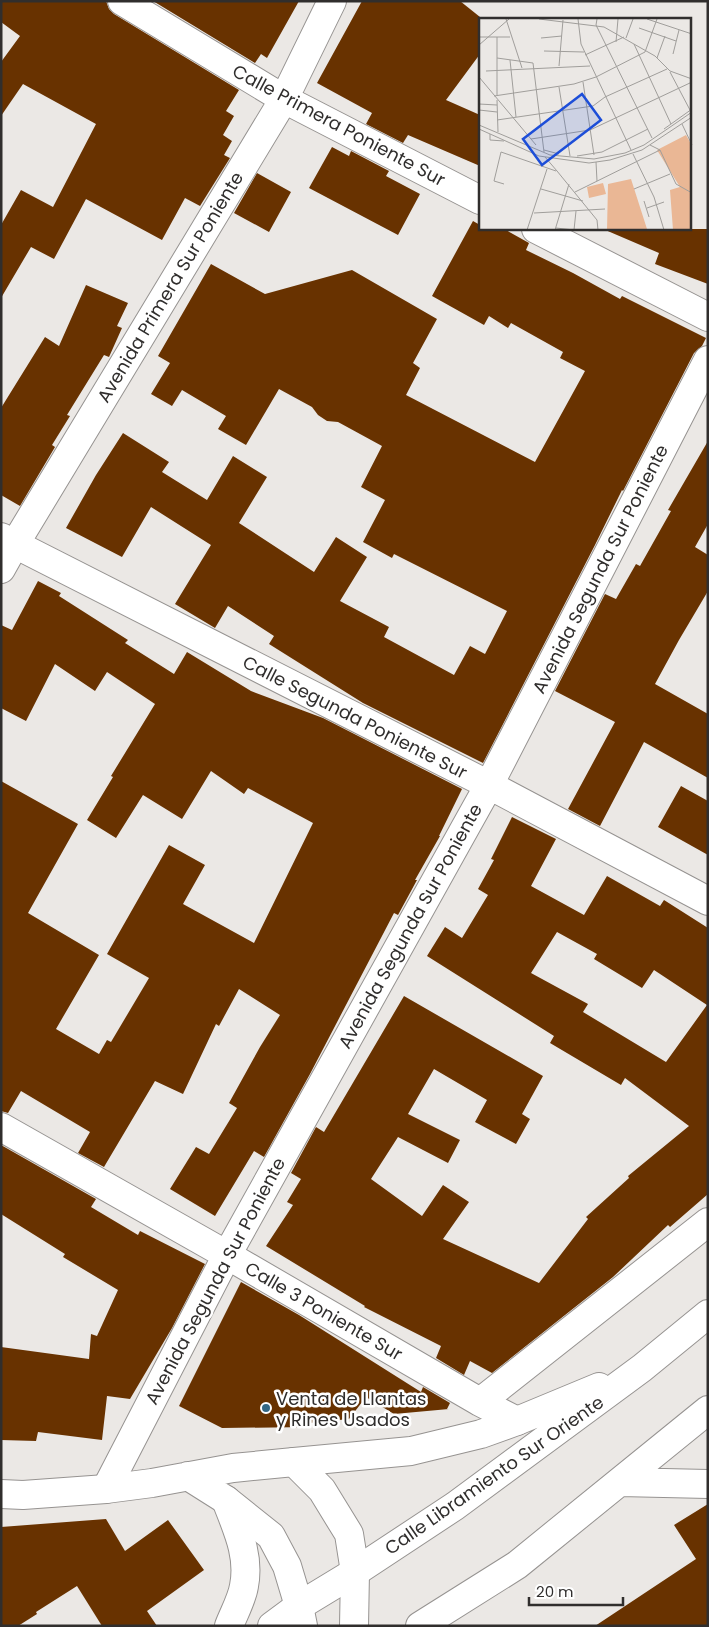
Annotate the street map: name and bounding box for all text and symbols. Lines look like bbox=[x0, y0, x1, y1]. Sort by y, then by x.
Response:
inset map bbox=[479, 18, 692, 230]
street label: Calle Primera Poniente Sur bbox=[228, 58, 450, 192]
street label: Avenida Primera Sur Poniente bbox=[91, 167, 249, 407]
street label: Avenida Segunda Sur Poniente bbox=[526, 440, 674, 698]
street label: Calle Segunda Poniente Sur bbox=[238, 649, 472, 785]
street label: Avenida Segunda Sur Poniente bbox=[332, 799, 488, 1053]
street label: Avenida Segunda Sur Poniente bbox=[139, 1153, 291, 1409]
street label: Calle 3 Poniente Sur bbox=[241, 1256, 408, 1367]
place label: Venta de Llantas y Rines Usados bbox=[276, 1386, 427, 1432]
street label: Calle Libramiento Sur Oriente bbox=[380, 1390, 608, 1560]
marker: Venta de Llantas y Rines Usados bbox=[260, 1402, 272, 1414]
scale bar bbox=[529, 1574, 623, 1606]
text: 20 m bbox=[536, 1581, 574, 1602]

